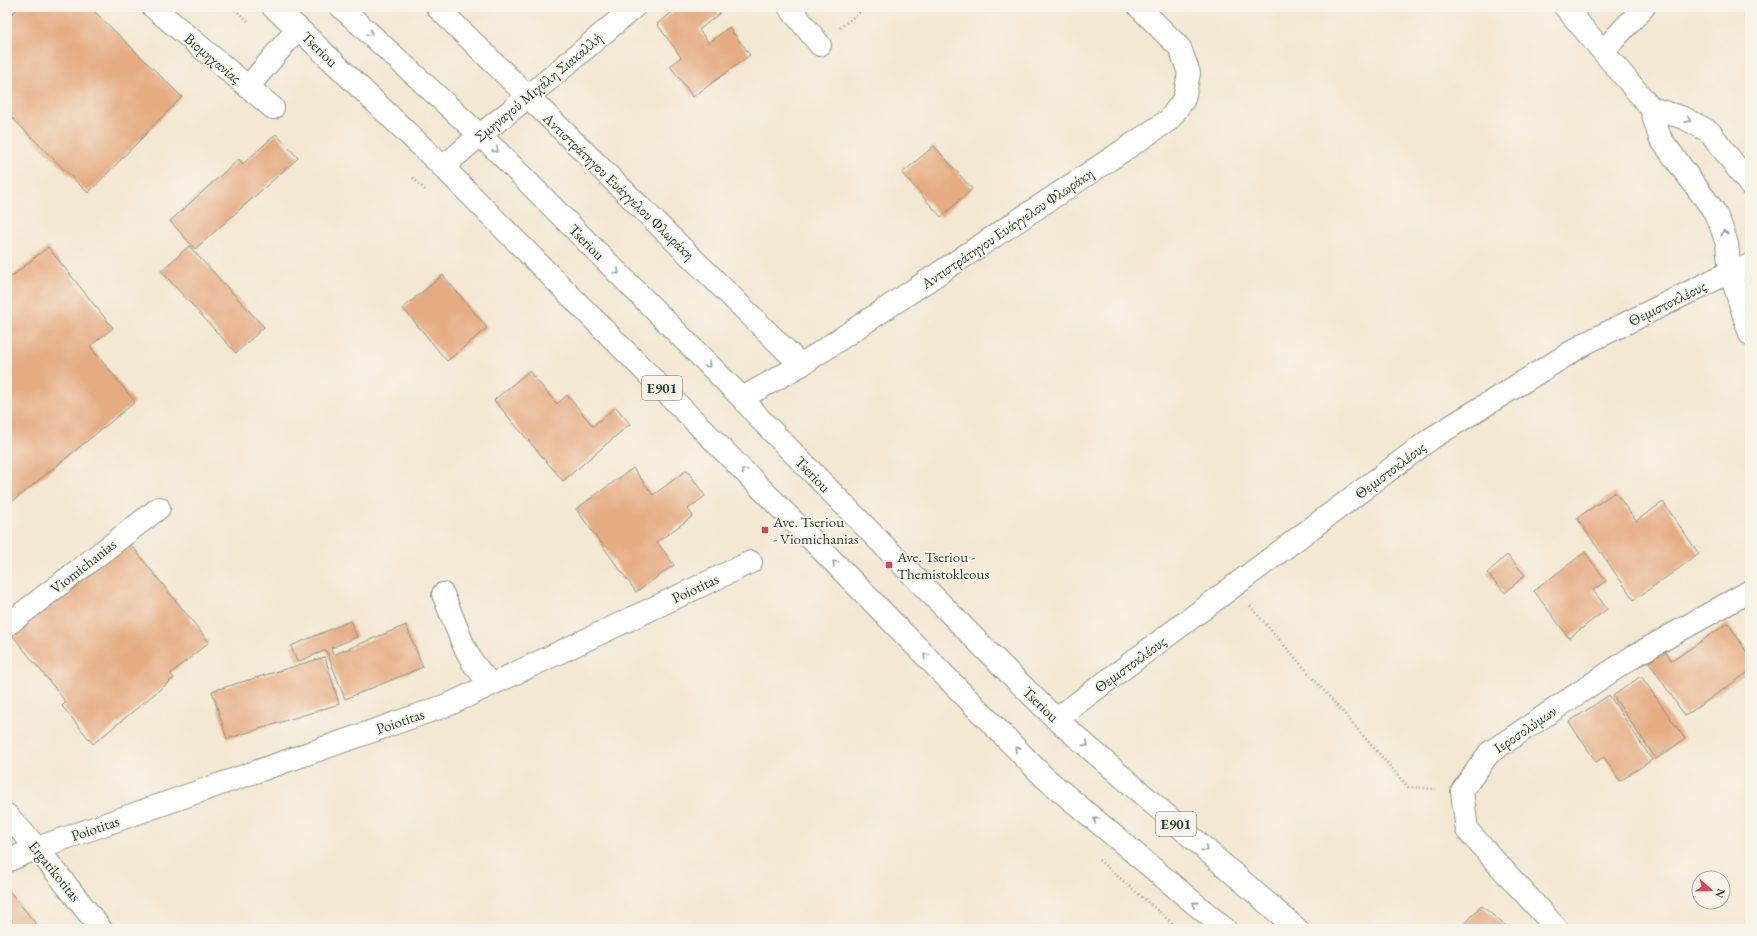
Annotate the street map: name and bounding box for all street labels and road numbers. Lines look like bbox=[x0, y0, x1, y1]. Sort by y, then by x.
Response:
street label: Tseriou bbox=[298, 27, 342, 71]
street label: Σμηναγού Μιχάλη Σιακαλλή bbox=[470, 28, 606, 146]
street label: Βιομηχανίας bbox=[181, 29, 245, 87]
street label: Αντιστράτηγου Ευάγγελου Φλωράκη bbox=[538, 108, 699, 264]
street label: Αντιστράτηγου Ευάγγελου Φλωράκη bbox=[916, 163, 1097, 293]
street label: Tseriou bbox=[565, 220, 609, 264]
street label: Θεμιστοκλέους bbox=[1625, 276, 1709, 330]
road number: E901 bbox=[642, 376, 682, 400]
street label: Θεμιστοκλέους bbox=[1351, 437, 1429, 503]
street label: Tseriou bbox=[791, 452, 835, 496]
street label: Viomichanias bbox=[46, 534, 120, 598]
street label: Poiotitas bbox=[668, 569, 722, 607]
street label: Θεμιστοκλέους bbox=[1090, 632, 1170, 696]
street label: Tseriou bbox=[1019, 682, 1063, 726]
street label: Ιεροσολύμων bbox=[1490, 701, 1560, 757]
street label: Poiotitas bbox=[373, 704, 427, 738]
street label: Poiotitas bbox=[68, 811, 122, 845]
road number: E901 bbox=[1156, 812, 1196, 836]
street label: Ergatikotitas bbox=[25, 837, 85, 905]

